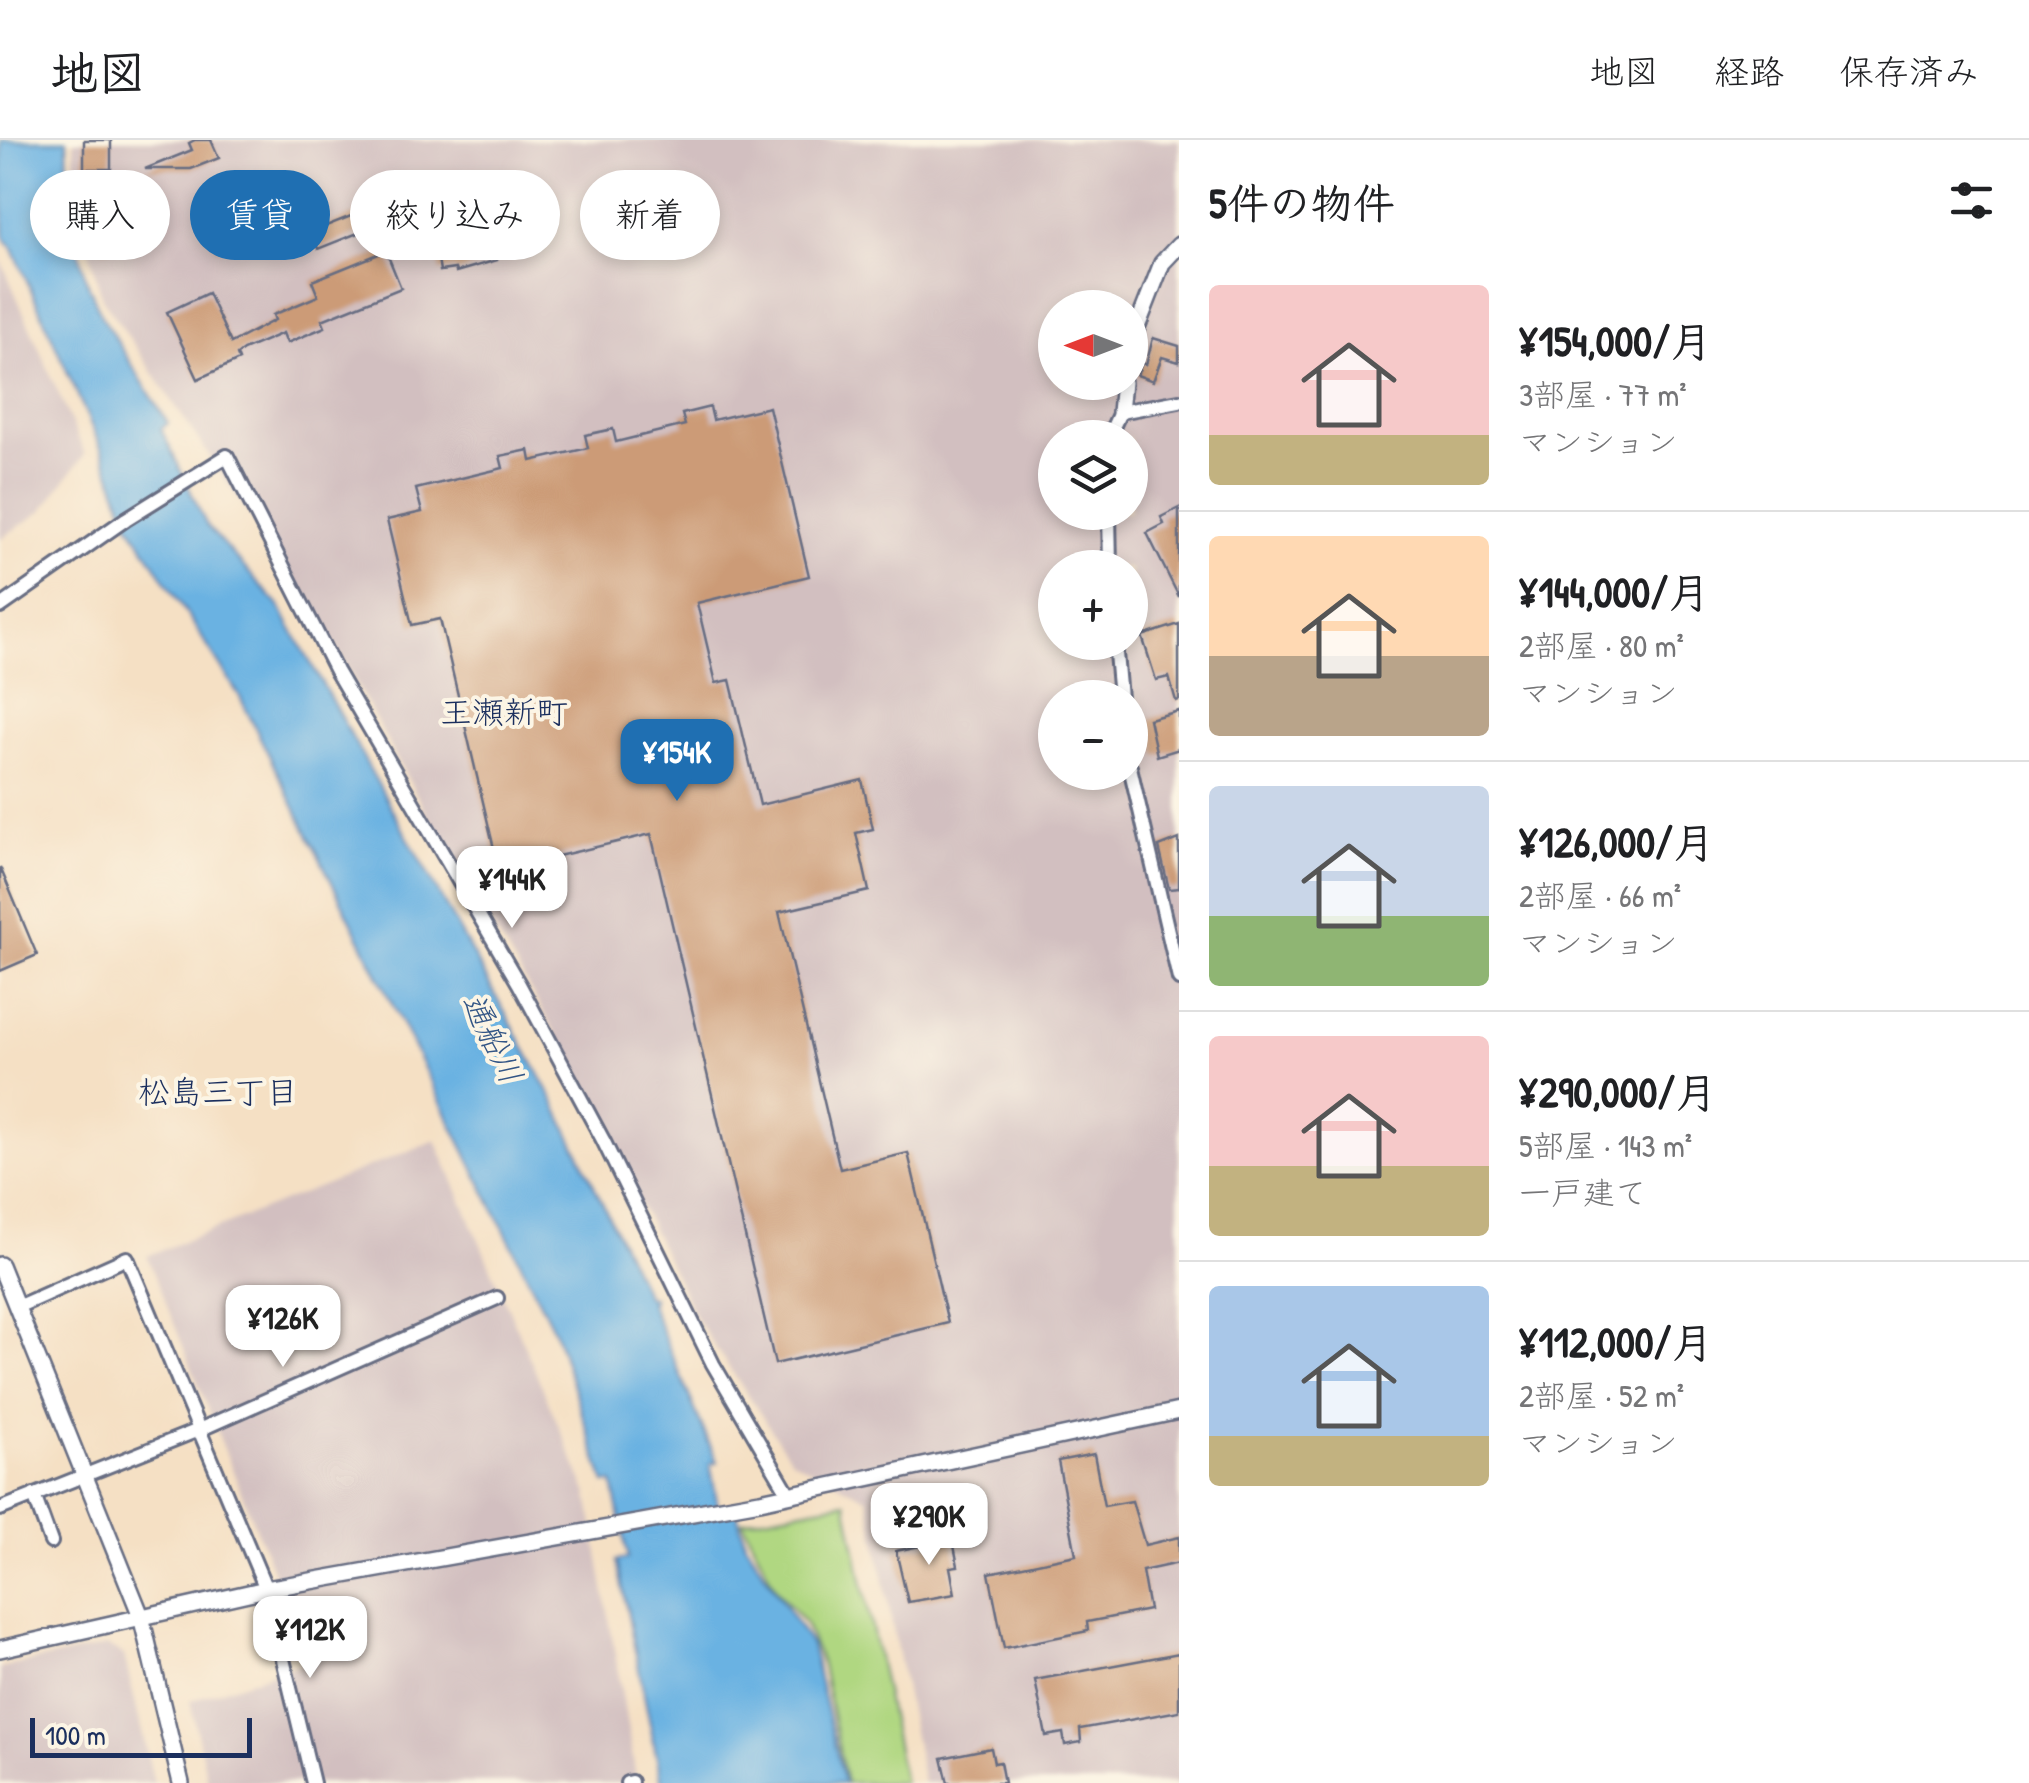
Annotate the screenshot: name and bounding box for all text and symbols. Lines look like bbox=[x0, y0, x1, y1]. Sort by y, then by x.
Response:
text: 地図 bbox=[50, 40, 146, 105]
text: 地図 bbox=[1589, 48, 1659, 95]
text: 経路 bbox=[1714, 48, 1784, 95]
text: 保存済み bbox=[1839, 48, 1979, 95]
chip: 購入 bbox=[30, 170, 170, 260]
chip: 賃貸 bbox=[190, 170, 330, 260]
chip: 絞り込み bbox=[350, 170, 560, 260]
chip: 新着 bbox=[580, 170, 720, 260]
icon: filters bbox=[1944, 173, 1999, 228]
text: 5件の物件 bbox=[1209, 174, 1395, 231]
north arrow bbox=[1038, 290, 1148, 400]
map controls bbox=[1038, 290, 1148, 790]
text: ¥154,000/月 bbox=[1519, 312, 1712, 369]
icon: home bbox=[1289, 325, 1409, 445]
text: 3部屋 · 77 m² bbox=[1519, 373, 1687, 416]
button: layers bbox=[1038, 420, 1148, 530]
text: マンション bbox=[1519, 420, 1678, 463]
button: + bbox=[1038, 550, 1148, 660]
text: ¥144,000/月 bbox=[1519, 563, 1710, 620]
icon: home bbox=[1289, 576, 1409, 696]
text: 2部屋 · 80 m² bbox=[1519, 624, 1684, 667]
text: マンション bbox=[1519, 671, 1678, 714]
button: − bbox=[1038, 680, 1148, 790]
district label: 王瀬新町 bbox=[440, 690, 568, 733]
pin: ¥154K bbox=[607, 719, 747, 804]
text: ¥154K bbox=[643, 730, 711, 773]
text: ¥126,000/月 bbox=[1519, 813, 1715, 870]
icon: home bbox=[1289, 826, 1409, 946]
pin: ¥144K bbox=[442, 846, 582, 931]
text: ¥144K bbox=[478, 857, 546, 900]
text: 2部屋 · 66 m² bbox=[1519, 874, 1681, 917]
text: マンション bbox=[1519, 921, 1678, 964]
water label: 通船川 bbox=[453, 985, 533, 1091]
text: ¥290,000/月 bbox=[1519, 1063, 1717, 1120]
district label: 松島三丁目 bbox=[138, 1070, 298, 1113]
icon: home bbox=[1289, 1076, 1409, 1196]
text: 5部屋 · 143 m² bbox=[1519, 1124, 1692, 1167]
text: 一戸建て bbox=[1519, 1171, 1647, 1214]
pin: ¥126K bbox=[213, 1285, 353, 1370]
text: ¥126K bbox=[248, 1296, 318, 1339]
text: ¥112,000/月 bbox=[1519, 1313, 1713, 1370]
icon: home bbox=[1289, 1326, 1409, 1446]
text: 2部屋 · 52 m² bbox=[1519, 1374, 1684, 1417]
text: マンション bbox=[1519, 1421, 1678, 1464]
pin: ¥290K bbox=[859, 1483, 999, 1568]
text: ¥290K bbox=[893, 1494, 965, 1537]
pin: ¥112K bbox=[240, 1596, 380, 1681]
text: ¥112K bbox=[275, 1607, 345, 1650]
scale bar bbox=[30, 1713, 252, 1758]
text: 100 m bbox=[45, 1716, 106, 1754]

